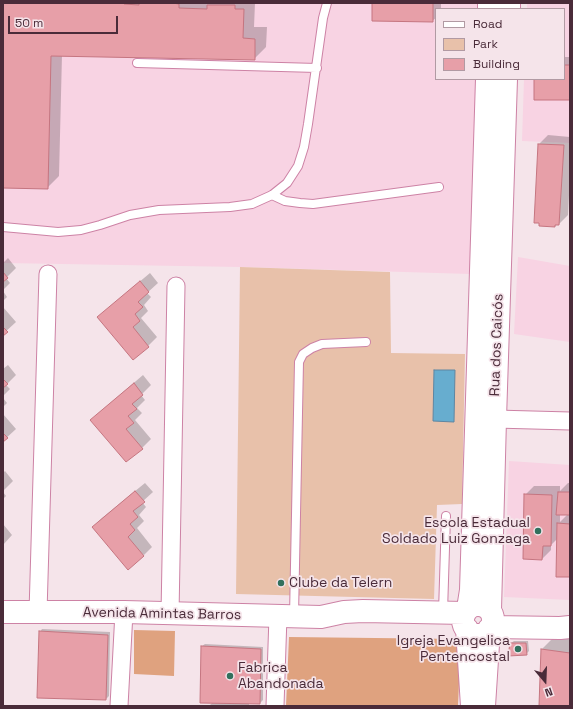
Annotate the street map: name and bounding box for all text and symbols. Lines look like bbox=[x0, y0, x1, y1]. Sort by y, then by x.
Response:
scale bar bbox=[10, 8, 120, 34]
legend bbox=[435, 8, 565, 80]
text: 50 m bbox=[15, 15, 43, 31]
text: Road bbox=[473, 16, 502, 32]
text: Park bbox=[473, 36, 498, 52]
text: Building bbox=[473, 56, 520, 72]
street label: Rua dos Caicós bbox=[487, 293, 507, 397]
place label: Escola Estadual Soldado Luiz Gonzaga bbox=[382, 515, 530, 548]
marker: Escola Estadual Soldado Luiz Gonzaga bbox=[533, 526, 543, 536]
place label: Clube da Telern bbox=[289, 575, 392, 591]
marker: Clube da Telern bbox=[276, 578, 286, 588]
street label: Avenida Amintas Barros bbox=[83, 604, 241, 624]
place label: Igreja Evangelica Pentencostal bbox=[397, 633, 510, 666]
marker: Igreja Evangelica Pentencostal bbox=[513, 644, 523, 654]
place label: Fabrica Abandonada bbox=[238, 660, 324, 692]
north arrow bbox=[525, 661, 565, 701]
marker: Fabrica Abandonada bbox=[225, 671, 235, 681]
text: N bbox=[543, 685, 555, 700]

